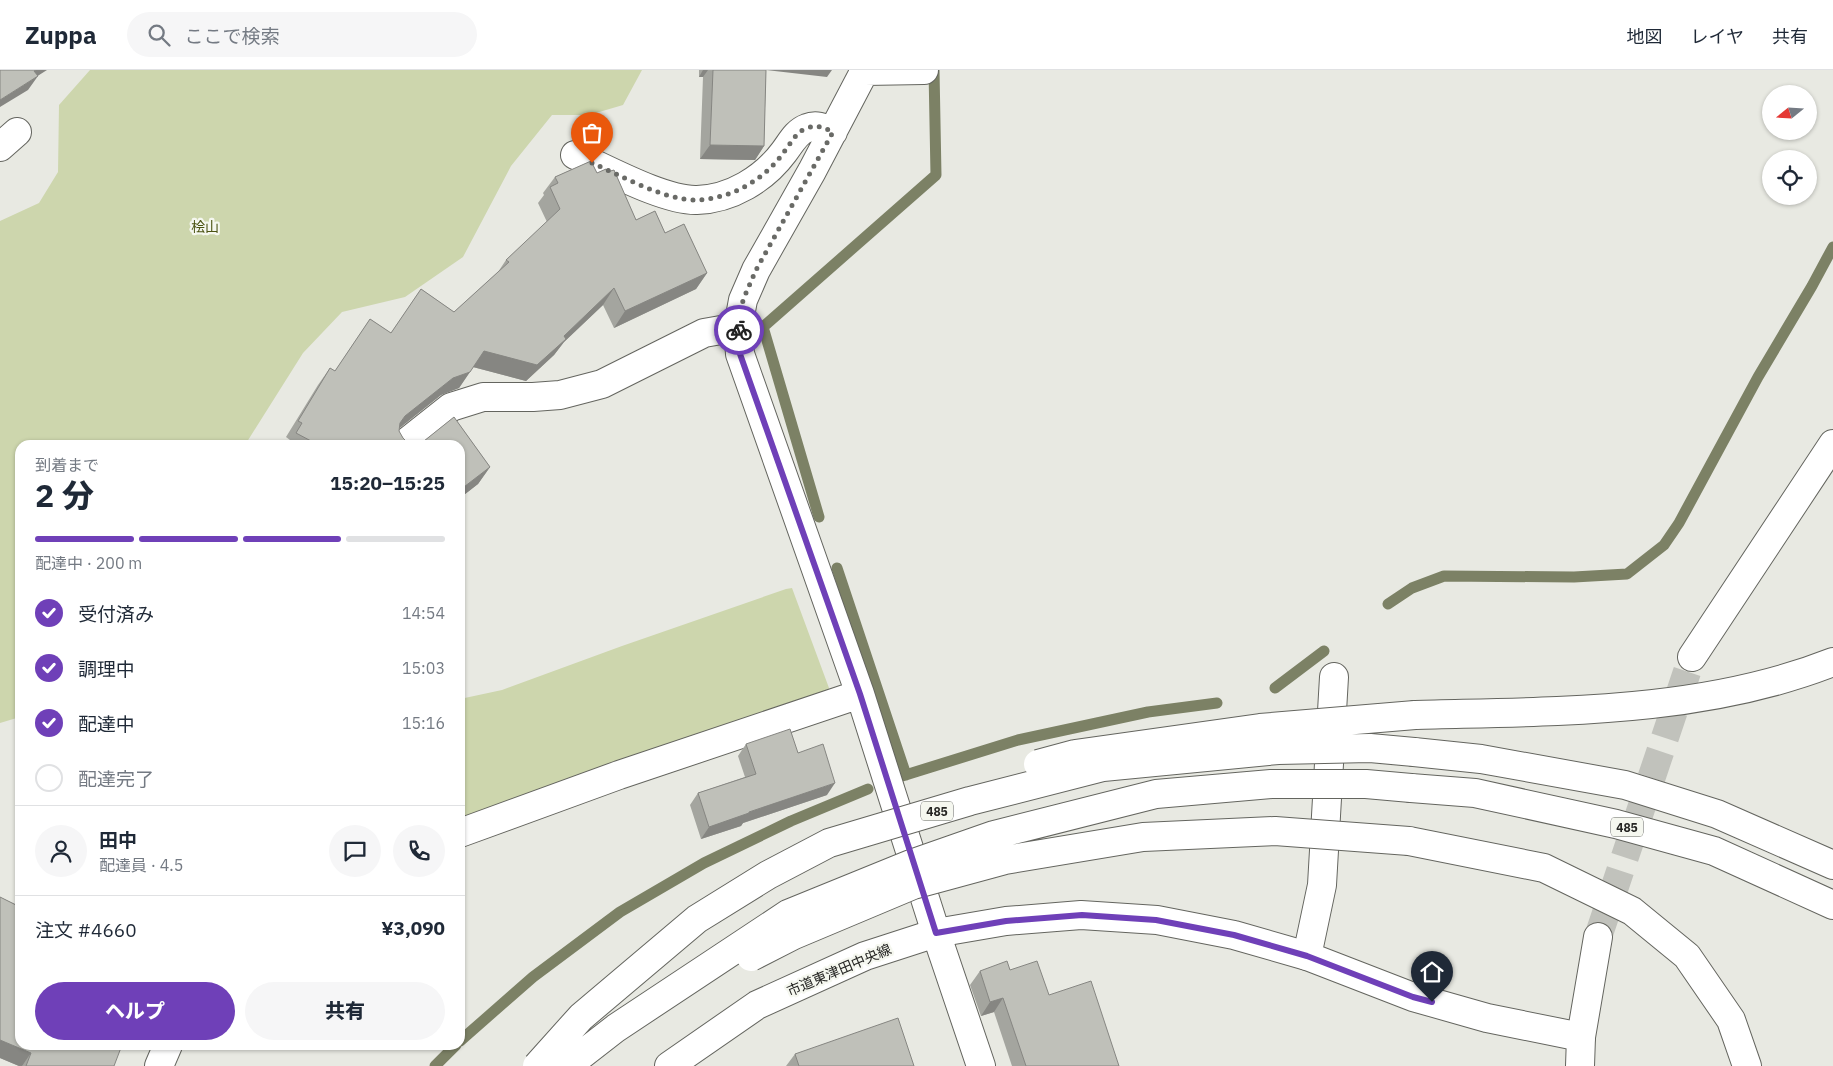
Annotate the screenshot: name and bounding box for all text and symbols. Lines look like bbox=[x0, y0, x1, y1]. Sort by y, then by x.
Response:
search box bbox=[127, 12, 477, 57]
text: Zuppa bbox=[25, 19, 97, 51]
icon: search bbox=[145, 21, 173, 49]
text: ここで検索 bbox=[185, 24, 280, 48]
text: 地図 bbox=[1627, 25, 1663, 48]
text: レイヤ bbox=[1691, 25, 1744, 48]
text: 共有 bbox=[1772, 25, 1808, 48]
north arrow bbox=[1762, 85, 1818, 140]
map controls bbox=[1762, 85, 1817, 205]
pin bbox=[571, 112, 613, 163]
icon: bag bbox=[578, 119, 606, 147]
button: locate bbox=[1762, 150, 1817, 205]
park label: 桧山 bbox=[191, 218, 219, 236]
courier bbox=[714, 305, 764, 355]
icon: bike bbox=[725, 316, 753, 344]
text: 到着まで bbox=[35, 455, 99, 475]
text: 15:20–15:25 bbox=[330, 471, 445, 495]
text: 2 分 bbox=[35, 474, 94, 516]
text: 配達中 · 200 m bbox=[35, 553, 142, 573]
icon: check bbox=[35, 599, 63, 627]
text: 受付済み bbox=[78, 602, 154, 626]
text: 14:54 bbox=[402, 603, 445, 623]
icon: check bbox=[35, 654, 63, 682]
text: 調理中 bbox=[78, 657, 135, 681]
text: 15:03 bbox=[402, 658, 445, 678]
icon: check bbox=[35, 709, 63, 737]
text: 配達中 bbox=[78, 712, 135, 736]
text: 15:16 bbox=[402, 713, 445, 733]
text: 配達完了 bbox=[78, 767, 154, 791]
road number: 485 bbox=[921, 801, 953, 820]
road number: 485 bbox=[1611, 818, 1643, 836]
button: person bbox=[35, 825, 87, 877]
button: chat bbox=[329, 825, 381, 877]
button: phone bbox=[393, 825, 445, 877]
text: 田中 bbox=[99, 828, 137, 852]
text: 配達員 · 4.5 bbox=[99, 855, 183, 875]
text: ¥3,090 bbox=[381, 916, 445, 940]
text: 注文 #4660 bbox=[35, 918, 137, 942]
street label: 市道東津田中央線 bbox=[784, 940, 894, 1000]
pin bbox=[1411, 951, 1453, 1002]
icon: home bbox=[1418, 958, 1446, 986]
button: ヘルプ bbox=[35, 982, 235, 1040]
button: 共有 bbox=[245, 982, 445, 1040]

